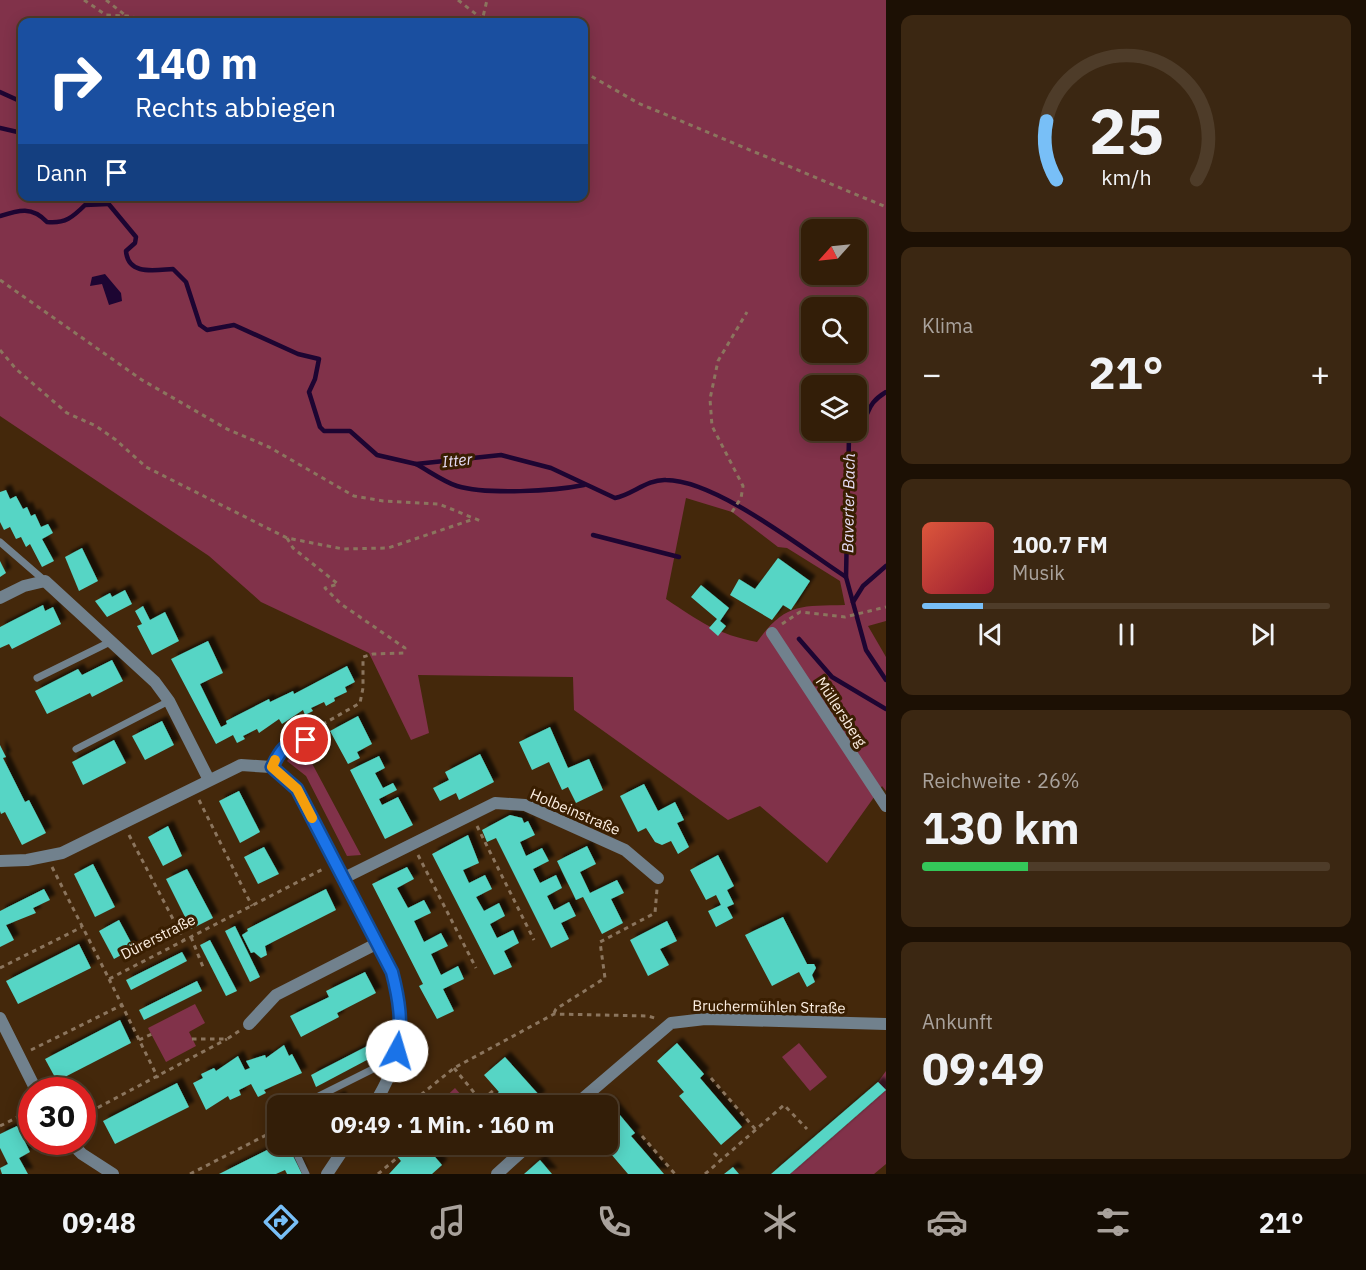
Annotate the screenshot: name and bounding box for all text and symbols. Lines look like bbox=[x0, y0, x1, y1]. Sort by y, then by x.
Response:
text: 140 m bbox=[135, 36, 258, 91]
icon: right bbox=[36, 42, 114, 120]
text: Rechts abbiegen bbox=[135, 89, 336, 124]
text: 25 bbox=[1089, 91, 1163, 172]
icon: arrive bbox=[100, 156, 133, 189]
text: Dann bbox=[36, 158, 88, 187]
text: km/h bbox=[1101, 164, 1151, 192]
north arrow bbox=[801, 219, 867, 285]
map controls bbox=[801, 219, 867, 441]
button: search bbox=[801, 297, 867, 363]
text: Klima bbox=[922, 312, 973, 339]
text: 21° bbox=[1088, 343, 1164, 401]
text: − bbox=[922, 352, 942, 395]
text: + bbox=[1310, 352, 1330, 395]
button: layers bbox=[801, 375, 867, 441]
water label: Itter bbox=[441, 448, 474, 472]
water label: Baverter Bach bbox=[837, 453, 859, 553]
text: 100.7 FM bbox=[1012, 530, 1108, 559]
text: Musik bbox=[1012, 559, 1065, 586]
icon: previous bbox=[974, 618, 1007, 651]
icon: pause bbox=[1110, 618, 1143, 651]
icon: next bbox=[1246, 618, 1279, 651]
street label: Müllersberg bbox=[812, 673, 871, 750]
pin bbox=[280, 714, 331, 765]
icon: arrive bbox=[289, 723, 322, 756]
text: Reichweite · 26% bbox=[922, 767, 1079, 794]
street label: Holbeinstraße bbox=[527, 784, 623, 839]
text: 130 km bbox=[922, 798, 1080, 856]
street label: Dürerstraße bbox=[117, 910, 198, 964]
street label: Bruchermühlen Straße bbox=[692, 996, 846, 1017]
text: Ankunft bbox=[922, 1008, 993, 1035]
position arrow bbox=[365, 1019, 429, 1083]
text: 09:49 bbox=[922, 1039, 1045, 1097]
speed limit sign: 30 bbox=[18, 1077, 96, 1155]
text: 09:49 · 1 Min. · 160 m bbox=[331, 1110, 554, 1139]
icon: directions bbox=[260, 1201, 302, 1243]
icon: music bbox=[427, 1201, 469, 1243]
icon: phone bbox=[593, 1201, 635, 1243]
icon: climate bbox=[759, 1201, 801, 1243]
icon: car bbox=[926, 1201, 968, 1243]
icon: filters bbox=[1092, 1201, 1134, 1243]
text: 09:48 bbox=[62, 1205, 136, 1240]
text: 21° bbox=[1259, 1205, 1304, 1240]

